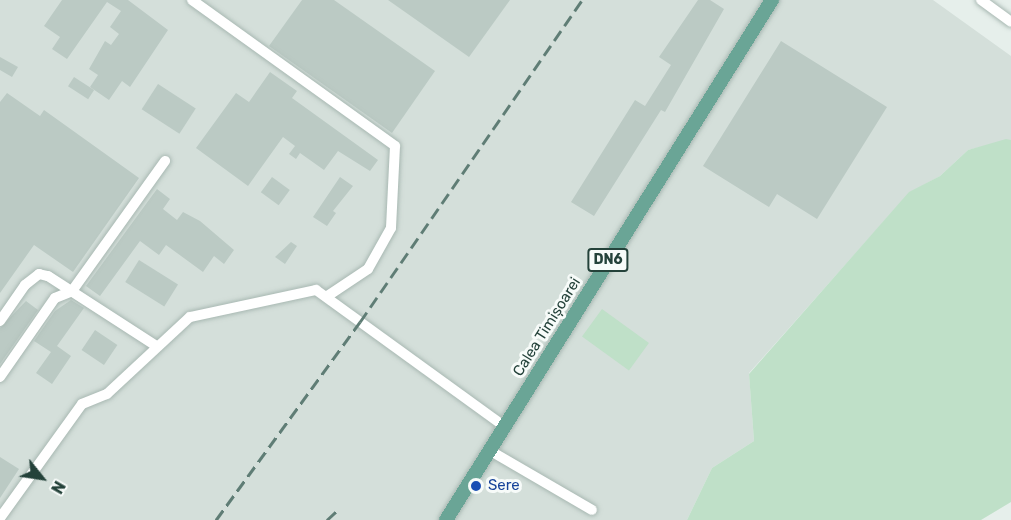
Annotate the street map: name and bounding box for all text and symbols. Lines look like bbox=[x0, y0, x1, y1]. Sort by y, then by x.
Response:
road number: DN6 bbox=[587, 249, 629, 271]
street label: Calea Timișoarei bbox=[509, 274, 585, 380]
north arrow bbox=[12, 448, 72, 508]
place label: Sere bbox=[488, 477, 520, 495]
text: N bbox=[47, 478, 69, 497]
marker: Sere bbox=[469, 479, 483, 493]

